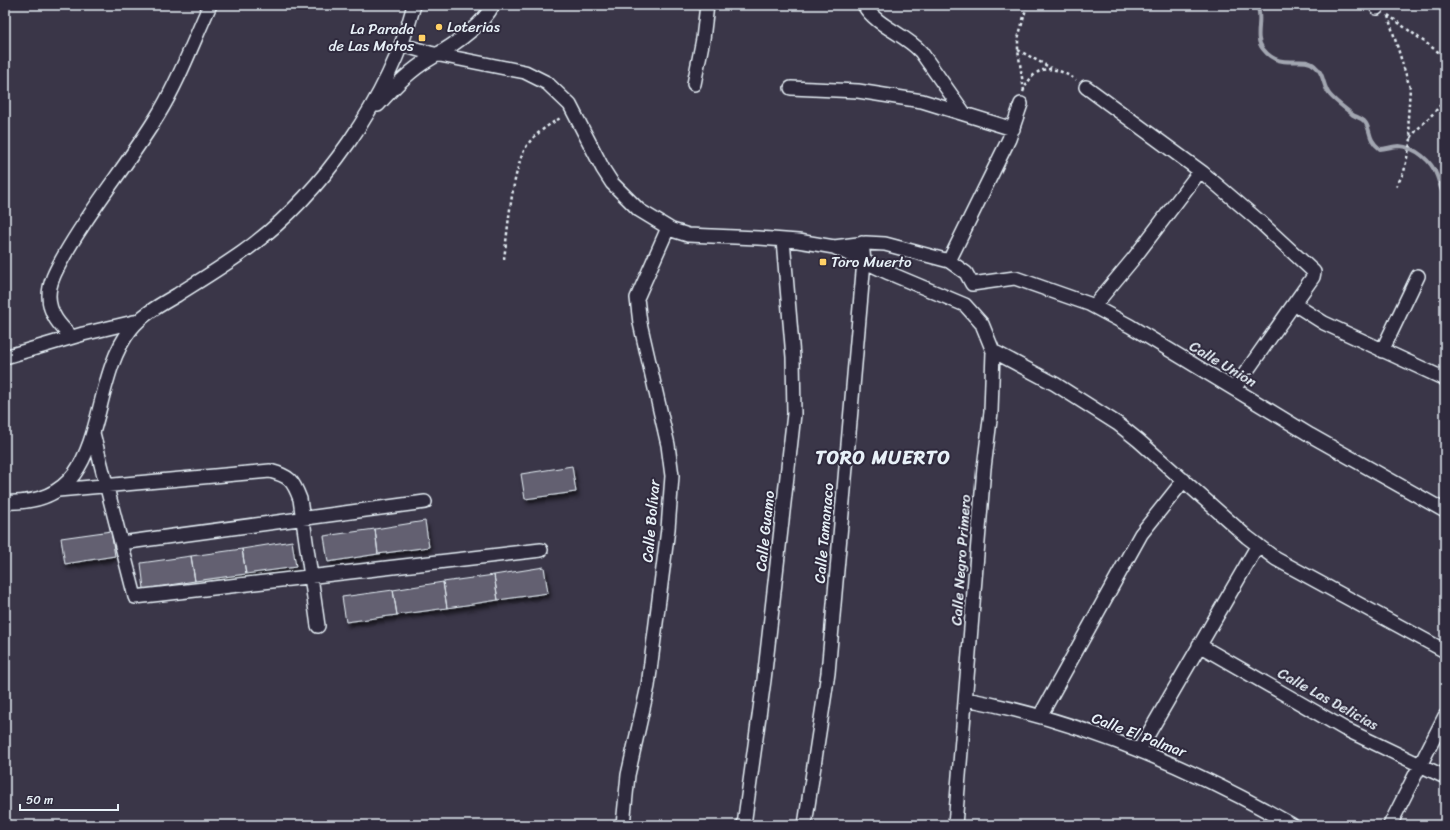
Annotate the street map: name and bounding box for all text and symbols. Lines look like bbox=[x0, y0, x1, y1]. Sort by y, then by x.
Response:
place label: Loterias bbox=[447, 14, 501, 40]
place label: La Parada de Las Motos bbox=[328, 16, 414, 59]
marker: Loterias bbox=[434, 22, 444, 32]
marker: La Parada de Las Motos bbox=[417, 33, 427, 43]
place label: Toro Muerto bbox=[831, 249, 912, 275]
marker: Toro Muerto bbox=[818, 257, 828, 267]
street label: Calle Unión bbox=[1184, 334, 1262, 394]
district label: TORO MUERTO bbox=[815, 441, 951, 474]
street label: Calle Bolívar bbox=[634, 478, 668, 564]
street label: Calle Tamanaco bbox=[807, 481, 841, 584]
street label: Calle Guamo bbox=[748, 489, 782, 573]
street label: Calle Negro Primero bbox=[943, 493, 979, 626]
street label: Calle Las Delicias bbox=[1273, 660, 1384, 738]
street label: Calle El Palmar bbox=[1088, 705, 1191, 765]
scale bar bbox=[20, 786, 118, 812]
text: 50 m bbox=[26, 789, 53, 811]

